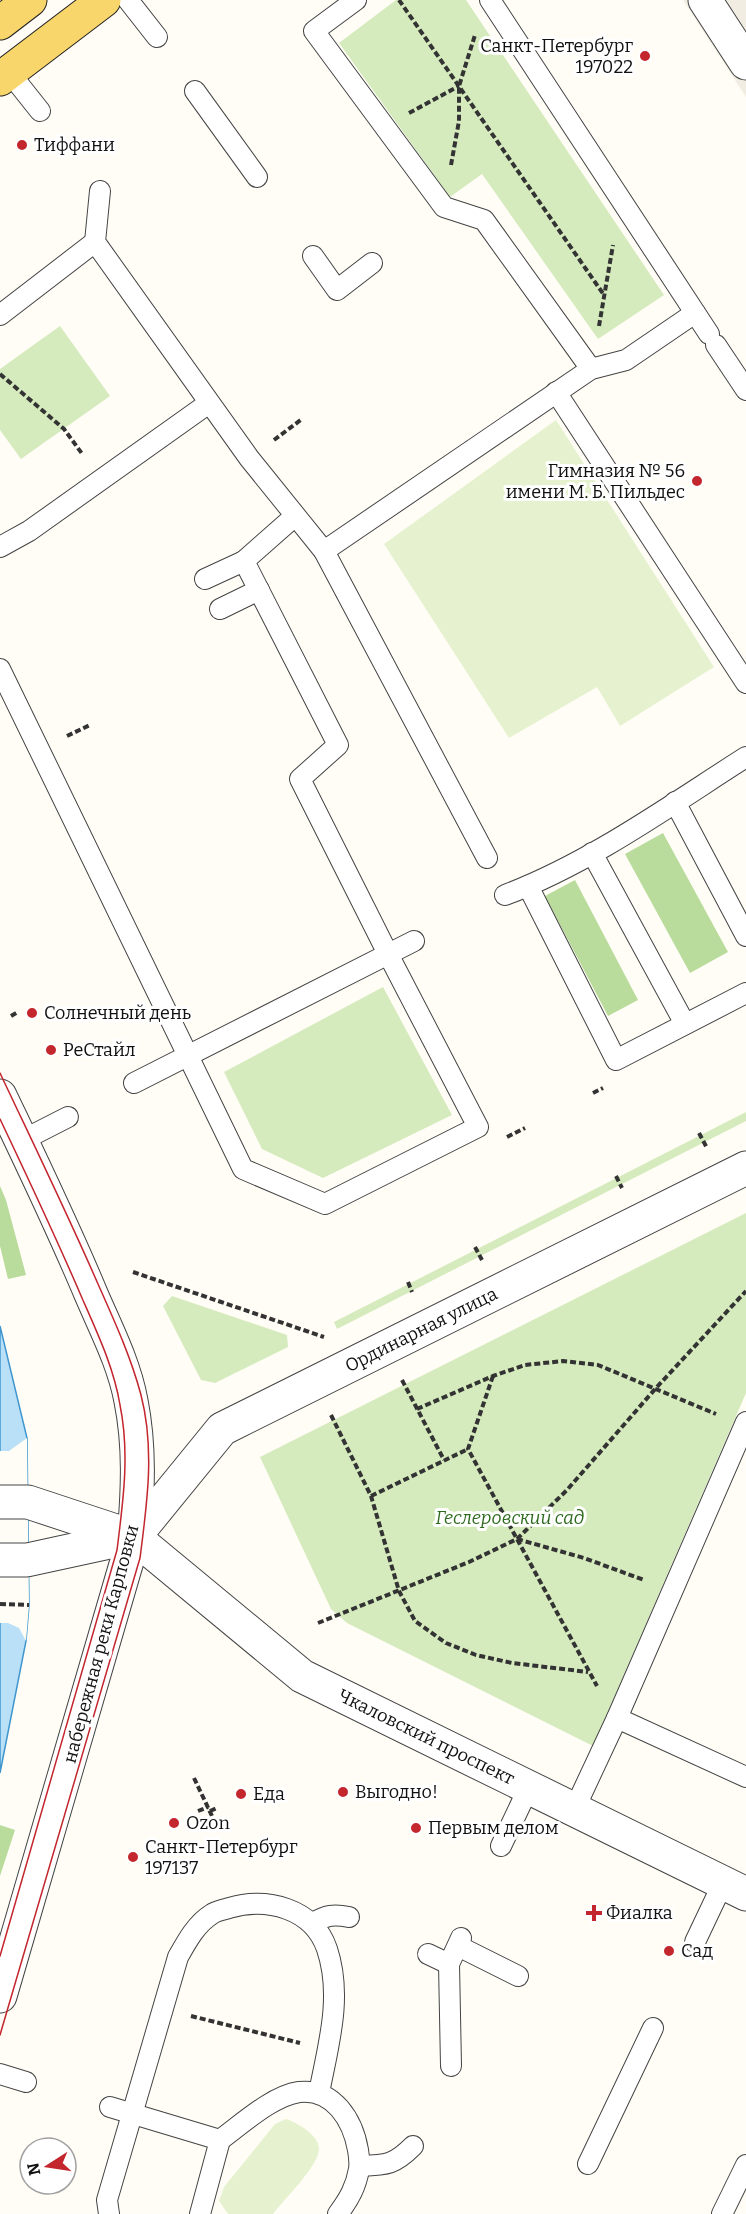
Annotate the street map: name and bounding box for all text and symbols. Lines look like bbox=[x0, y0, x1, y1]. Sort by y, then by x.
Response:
place label: Санкт-Петербург 197022 bbox=[480, 35, 633, 78]
marker: Санкт-Петербург 197022 bbox=[638, 49, 652, 63]
place label: Тиффани bbox=[34, 134, 115, 156]
marker: Тиффани bbox=[15, 138, 29, 152]
place label: Гимназия № 56 имени М. Б. Пильдес bbox=[506, 460, 685, 503]
marker: Гимназия № 56 имени М. Б. Пильдес bbox=[690, 474, 704, 488]
place label: Солнечный день bbox=[44, 1002, 191, 1024]
marker: Солнечный день bbox=[25, 1006, 39, 1020]
place label: РеСтайл bbox=[63, 1039, 136, 1061]
marker: РеСтайл bbox=[44, 1043, 58, 1057]
street label: Ординарная улица bbox=[341, 1283, 501, 1377]
park label: Геслеровский сад bbox=[436, 1507, 584, 1529]
street label: набережная реки Карповки bbox=[59, 1522, 143, 1766]
street label: Чкаловский проспект bbox=[334, 1684, 518, 1790]
place label: Выгодно! bbox=[355, 1781, 438, 1803]
place label: Еда bbox=[253, 1783, 285, 1805]
marker: Выгодно! bbox=[336, 1785, 350, 1799]
marker: Еда bbox=[234, 1787, 248, 1801]
place label: Ozon bbox=[186, 1812, 230, 1834]
marker: Ozon bbox=[167, 1816, 181, 1830]
place label: Первым делом bbox=[428, 1817, 558, 1839]
marker: Первым делом bbox=[409, 1821, 423, 1835]
place label: Санкт-Петербург 197137 bbox=[145, 1836, 298, 1879]
marker: Санкт-Петербург 197137 bbox=[126, 1850, 140, 1864]
place label: Фиалка bbox=[606, 1902, 673, 1924]
marker: Фиалка bbox=[587, 1906, 601, 1920]
place label: Сад bbox=[681, 1940, 713, 1962]
marker: Сад bbox=[662, 1944, 676, 1958]
north arrow bbox=[18, 2136, 78, 2196]
text: N bbox=[23, 2161, 44, 2177]

